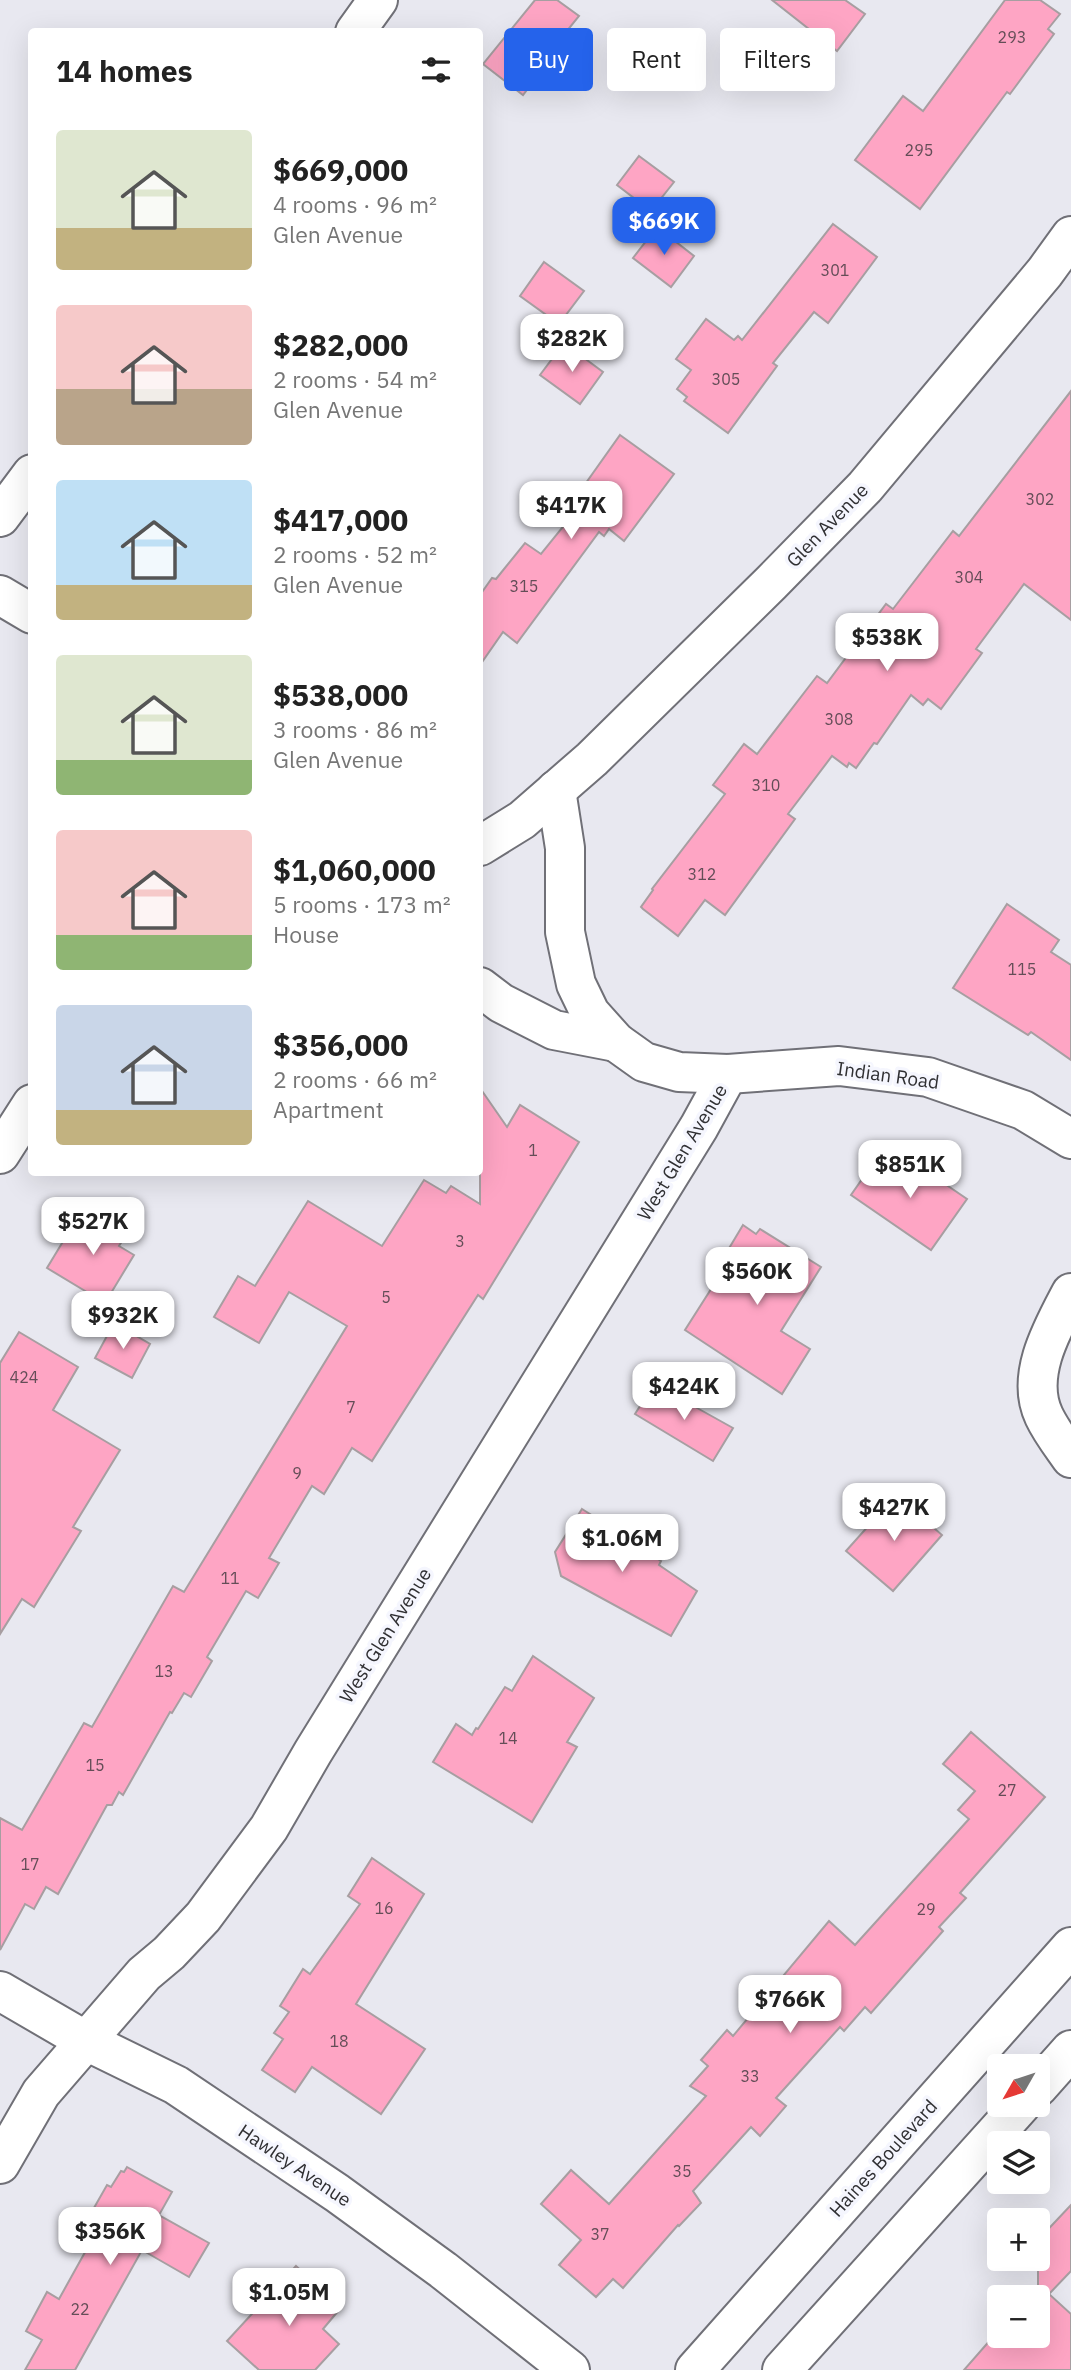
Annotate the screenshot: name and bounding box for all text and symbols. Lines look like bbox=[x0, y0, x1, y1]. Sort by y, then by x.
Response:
house number: 293 bbox=[998, 27, 1026, 47]
chip: Buy bbox=[504, 28, 593, 91]
chip: Rent bbox=[607, 28, 706, 91]
chip: Filters bbox=[720, 28, 835, 91]
text: 14 homes bbox=[56, 51, 193, 90]
icon: filters bbox=[417, 51, 455, 89]
house number: 295 bbox=[905, 140, 933, 160]
text: $669,000 bbox=[273, 150, 408, 189]
icon: home bbox=[112, 158, 196, 242]
text: 4 rooms · 96 m² bbox=[273, 189, 437, 219]
pin: $669K bbox=[615, 198, 713, 257]
text: $669K bbox=[628, 205, 700, 235]
text: Glen Avenue bbox=[273, 219, 403, 249]
house number: 301 bbox=[821, 260, 849, 280]
pin: $282K bbox=[523, 314, 621, 374]
text: $282K bbox=[536, 322, 608, 352]
text: $282,000 bbox=[273, 325, 408, 364]
icon: home bbox=[112, 333, 196, 417]
text: 2 rooms · 54 m² bbox=[273, 364, 437, 394]
house number: 305 bbox=[712, 369, 740, 389]
text: Glen Avenue bbox=[273, 394, 403, 424]
street label: Glen Avenue bbox=[781, 478, 873, 572]
pin: $417K bbox=[522, 482, 620, 541]
text: $417K bbox=[535, 489, 607, 519]
house number: 302 bbox=[1026, 489, 1054, 509]
text: $417,000 bbox=[273, 500, 408, 539]
icon: home bbox=[112, 508, 196, 592]
text: 2 rooms · 52 m² bbox=[273, 539, 437, 569]
house number: 304 bbox=[955, 567, 983, 587]
text: Glen Avenue bbox=[273, 569, 403, 599]
house number: 315 bbox=[510, 576, 538, 596]
pin: $538K bbox=[838, 614, 936, 673]
text: $538K bbox=[851, 621, 923, 651]
text: $538,000 bbox=[273, 675, 408, 714]
icon: home bbox=[112, 683, 196, 767]
house number: 308 bbox=[825, 709, 853, 729]
text: 3 rooms · 86 m² bbox=[273, 714, 437, 744]
text: Glen Avenue bbox=[273, 744, 403, 774]
house number: 310 bbox=[752, 775, 780, 795]
text: $1,060,000 bbox=[273, 850, 436, 889]
icon: home bbox=[112, 858, 196, 942]
house number: 312 bbox=[688, 864, 716, 884]
text: 5 rooms · 173 m² bbox=[273, 889, 451, 919]
text: House bbox=[273, 919, 339, 949]
house number: 115 bbox=[1008, 959, 1036, 979]
text: $356,000 bbox=[273, 1025, 408, 1064]
icon: home bbox=[112, 1033, 196, 1117]
street label: Indian Road bbox=[835, 1056, 941, 1094]
text: 2 rooms · 66 m² bbox=[273, 1064, 437, 1094]
street label: West Glen Avenue bbox=[632, 1079, 732, 1225]
text: Apartment bbox=[273, 1094, 384, 1124]
house number: 1 bbox=[528, 1140, 538, 1160]
pin: $851K bbox=[861, 1140, 959, 1200]
text: $851K bbox=[874, 1148, 946, 1178]
pin: $527K bbox=[44, 1198, 142, 1257]
text: $527K bbox=[57, 1205, 129, 1235]
house number: 3 bbox=[455, 1231, 465, 1251]
pin: $560K bbox=[708, 1248, 806, 1307]
text: $560K bbox=[721, 1255, 793, 1285]
house number: 5 bbox=[381, 1287, 391, 1307]
pin: $932K bbox=[74, 1292, 172, 1351]
text: $932K bbox=[87, 1299, 159, 1329]
pin: $424K bbox=[635, 1362, 733, 1422]
house number: 424 bbox=[10, 1367, 38, 1387]
text: $424K bbox=[648, 1370, 720, 1400]
house number: 7 bbox=[346, 1397, 356, 1417]
house number: 9 bbox=[292, 1463, 302, 1483]
pin: $427K bbox=[845, 1484, 943, 1543]
text: $427K bbox=[858, 1491, 930, 1521]
pin: $1.06M bbox=[565, 1514, 679, 1574]
text: $1.06M bbox=[581, 1522, 663, 1552]
street label: West Glen Avenue bbox=[334, 1563, 436, 1707]
house number: 11 bbox=[220, 1568, 240, 1588]
house number: 13 bbox=[154, 1661, 174, 1681]
house number: 14 bbox=[498, 1728, 518, 1748]
house number: 15 bbox=[85, 1755, 105, 1775]
house number: 27 bbox=[997, 1780, 1017, 1800]
house number: 17 bbox=[20, 1854, 40, 1874]
house number: 16 bbox=[374, 1898, 394, 1918]
house number: 29 bbox=[916, 1899, 936, 1919]
pin: $766K bbox=[741, 1976, 839, 2035]
text: $766K bbox=[754, 1983, 826, 2013]
house number: 18 bbox=[329, 2031, 349, 2051]
north arrow bbox=[987, 2054, 1050, 2118]
map controls bbox=[987, 2054, 1050, 2348]
house number: 33 bbox=[740, 2066, 760, 2086]
street label: Haines Boulevard bbox=[824, 2094, 942, 2222]
street label: Hawley Avenue bbox=[234, 2118, 356, 2212]
button: layers bbox=[987, 2131, 1050, 2194]
house number: 35 bbox=[672, 2161, 692, 2181]
pin: $356K bbox=[61, 2208, 159, 2267]
button: + bbox=[987, 2208, 1050, 2271]
text: $356K bbox=[74, 2215, 146, 2245]
house number: 37 bbox=[590, 2224, 610, 2244]
pin: $1.05M bbox=[232, 2268, 346, 2328]
text: $1.05M bbox=[248, 2276, 330, 2306]
button: − bbox=[987, 2285, 1050, 2348]
house number: 22 bbox=[70, 2299, 90, 2319]

